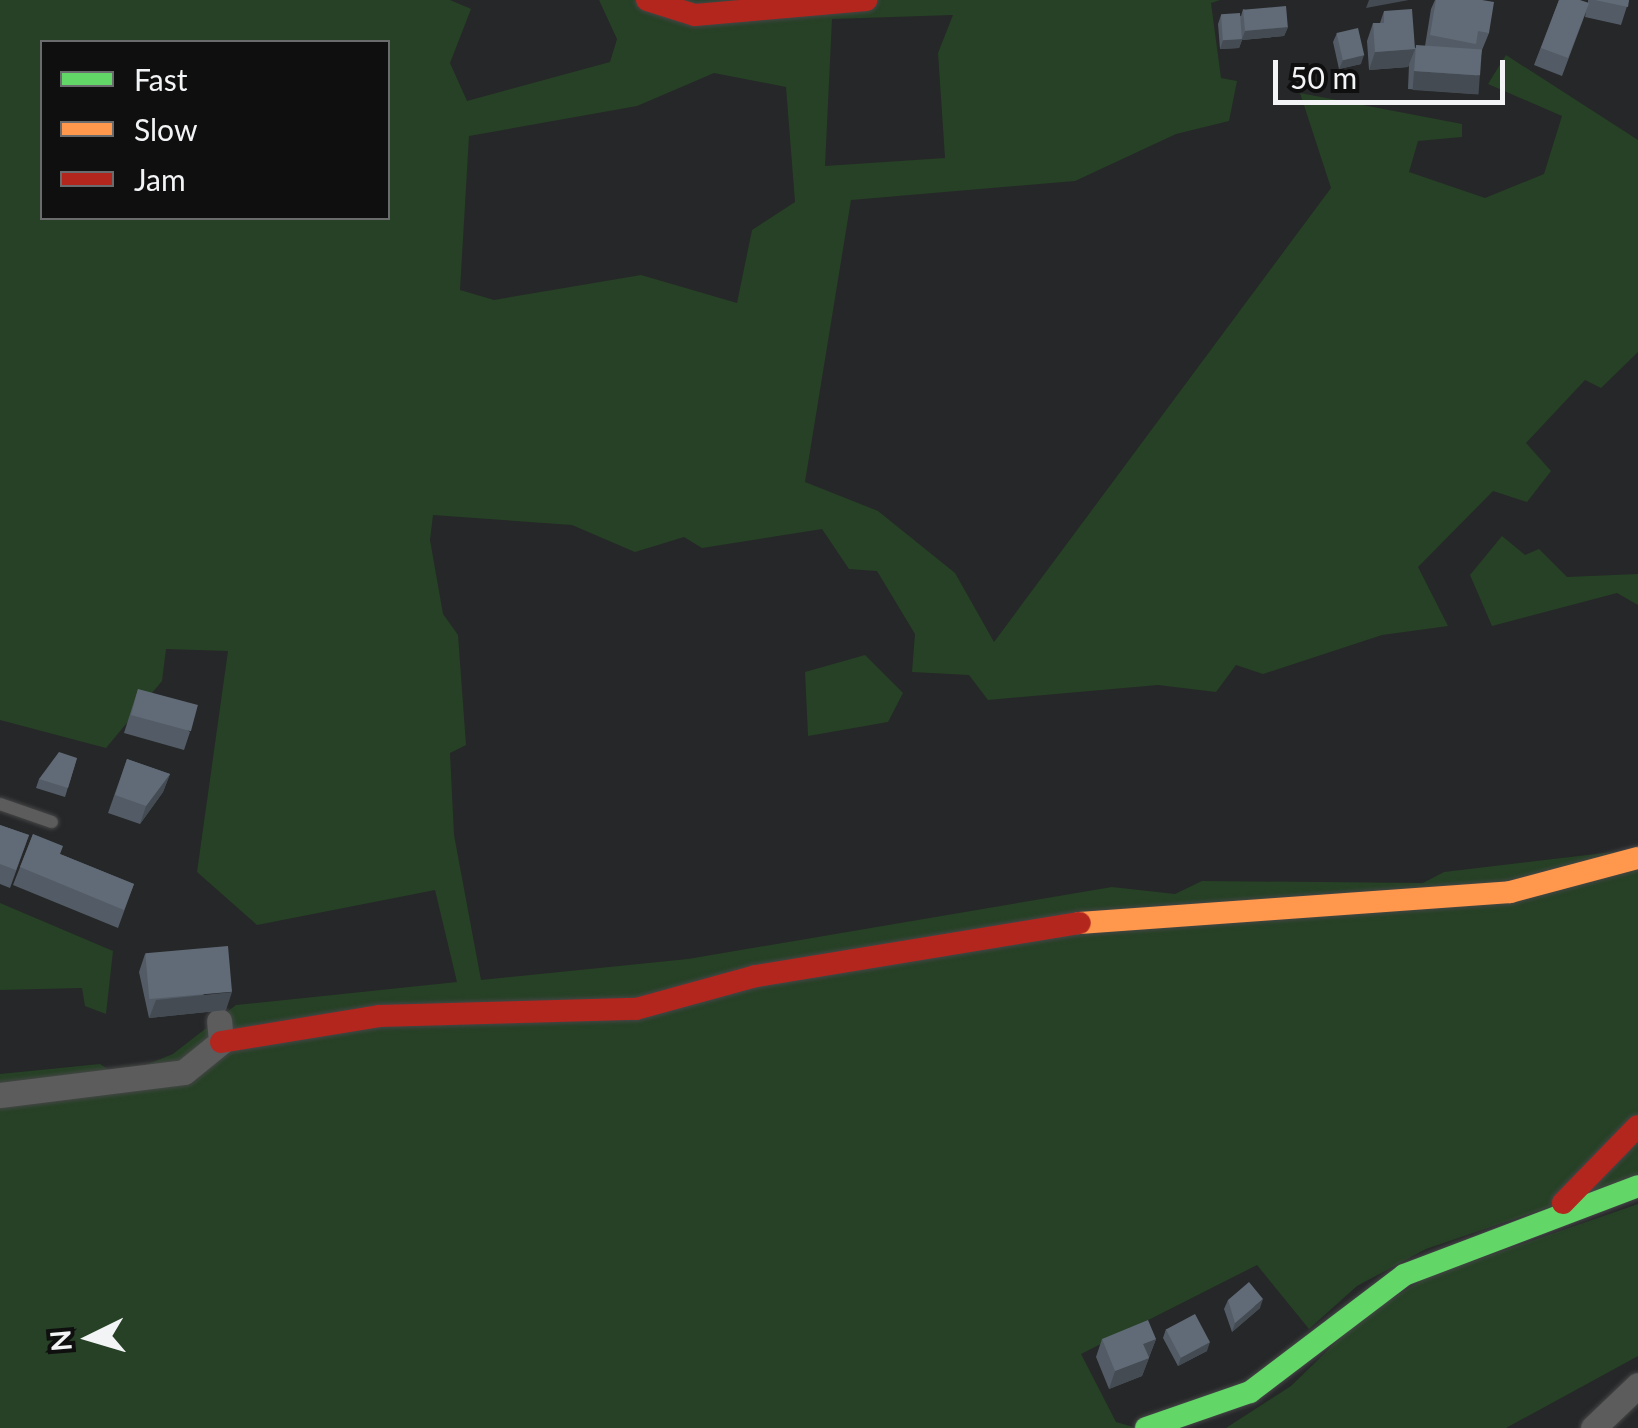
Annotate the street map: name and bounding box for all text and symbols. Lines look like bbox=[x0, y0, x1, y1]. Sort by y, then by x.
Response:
legend bbox=[40, 40, 390, 220]
scale bar bbox=[1278, 40, 1510, 102]
text: 50 m bbox=[1290, 59, 1357, 95]
text: Fast bbox=[134, 61, 188, 97]
text: Slow bbox=[134, 111, 197, 147]
text: Jam bbox=[134, 161, 186, 197]
north arrow bbox=[40, 1288, 140, 1388]
text: N bbox=[42, 1328, 78, 1353]

